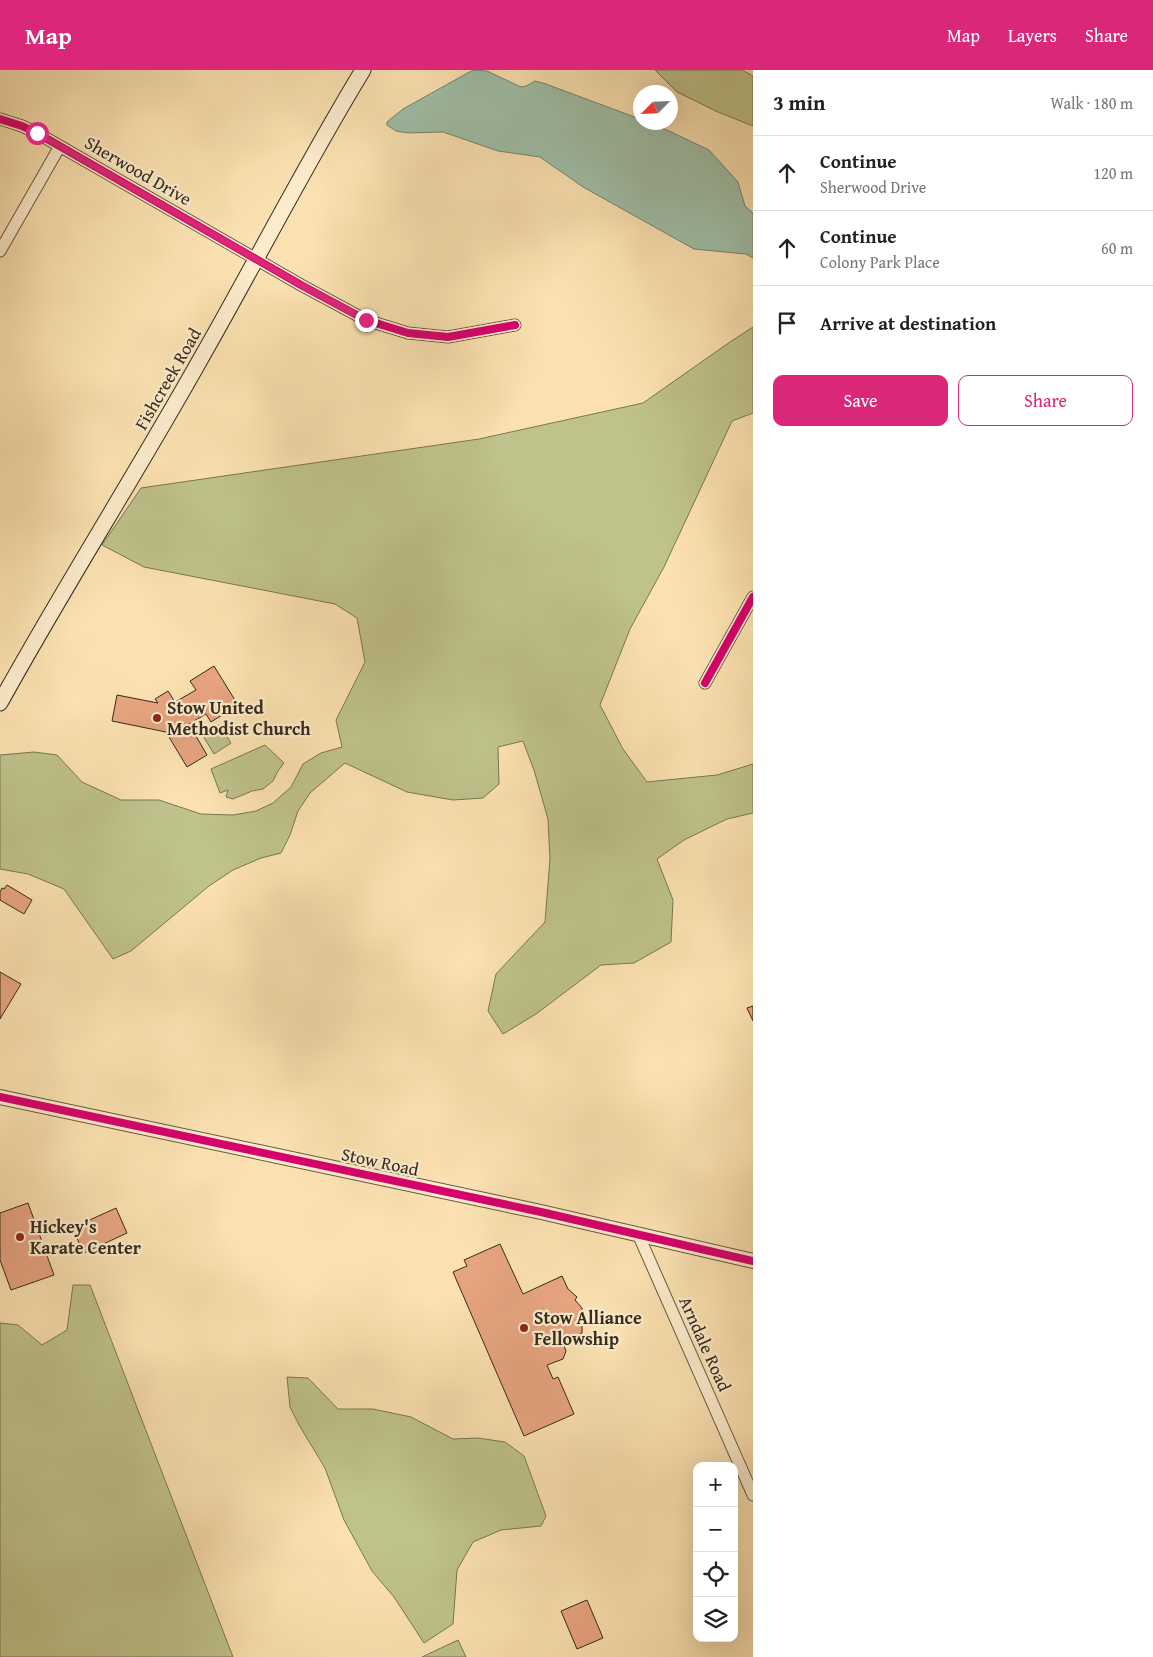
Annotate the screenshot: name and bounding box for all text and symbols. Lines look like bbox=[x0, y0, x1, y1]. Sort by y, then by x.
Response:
text: Map bbox=[25, 18, 72, 53]
text: Map bbox=[947, 22, 980, 49]
text: Layers bbox=[1008, 22, 1057, 49]
text: Share bbox=[1085, 22, 1128, 49]
north arrow bbox=[633, 85, 678, 130]
text: 3 min bbox=[773, 87, 825, 118]
text: Walk · 180 m bbox=[1050, 91, 1133, 115]
route start bbox=[26, 122, 49, 145]
street label: Sherwood Drive bbox=[80, 129, 197, 212]
text: Continue bbox=[820, 147, 897, 175]
icon: ahead bbox=[773, 159, 801, 187]
text: 120 m bbox=[1093, 161, 1133, 185]
text: Sherwood Drive bbox=[820, 175, 926, 199]
text: Continue bbox=[820, 222, 897, 250]
icon: ahead bbox=[773, 234, 801, 262]
text: 60 m bbox=[1101, 236, 1133, 260]
text: Colony Park Place bbox=[820, 250, 940, 274]
route end bbox=[355, 309, 378, 332]
icon: arrive bbox=[773, 309, 801, 337]
text: Arrive at destination bbox=[820, 309, 996, 337]
street label: Fishcreek Road bbox=[127, 322, 208, 435]
button: Save bbox=[773, 375, 948, 426]
button: Share bbox=[958, 375, 1133, 426]
place label: Stow United Methodist Church bbox=[167, 694, 311, 742]
marker: Stow United Methodist Church bbox=[151, 712, 163, 724]
street label: Stow Road bbox=[339, 1140, 422, 1183]
place label: Hickey's Karate Center bbox=[30, 1213, 142, 1261]
marker: Hickey's Karate Center bbox=[14, 1231, 26, 1243]
street label: Arndale Road bbox=[672, 1292, 739, 1396]
place label: Stow Alliance Fellowship bbox=[534, 1304, 642, 1352]
marker: Stow Alliance Fellowship bbox=[518, 1322, 530, 1334]
map controls bbox=[693, 1462, 738, 1642]
button: + bbox=[693, 1462, 738, 1507]
button: − bbox=[693, 1507, 738, 1552]
button: locate bbox=[693, 1552, 738, 1597]
button: layers bbox=[693, 1597, 738, 1642]

